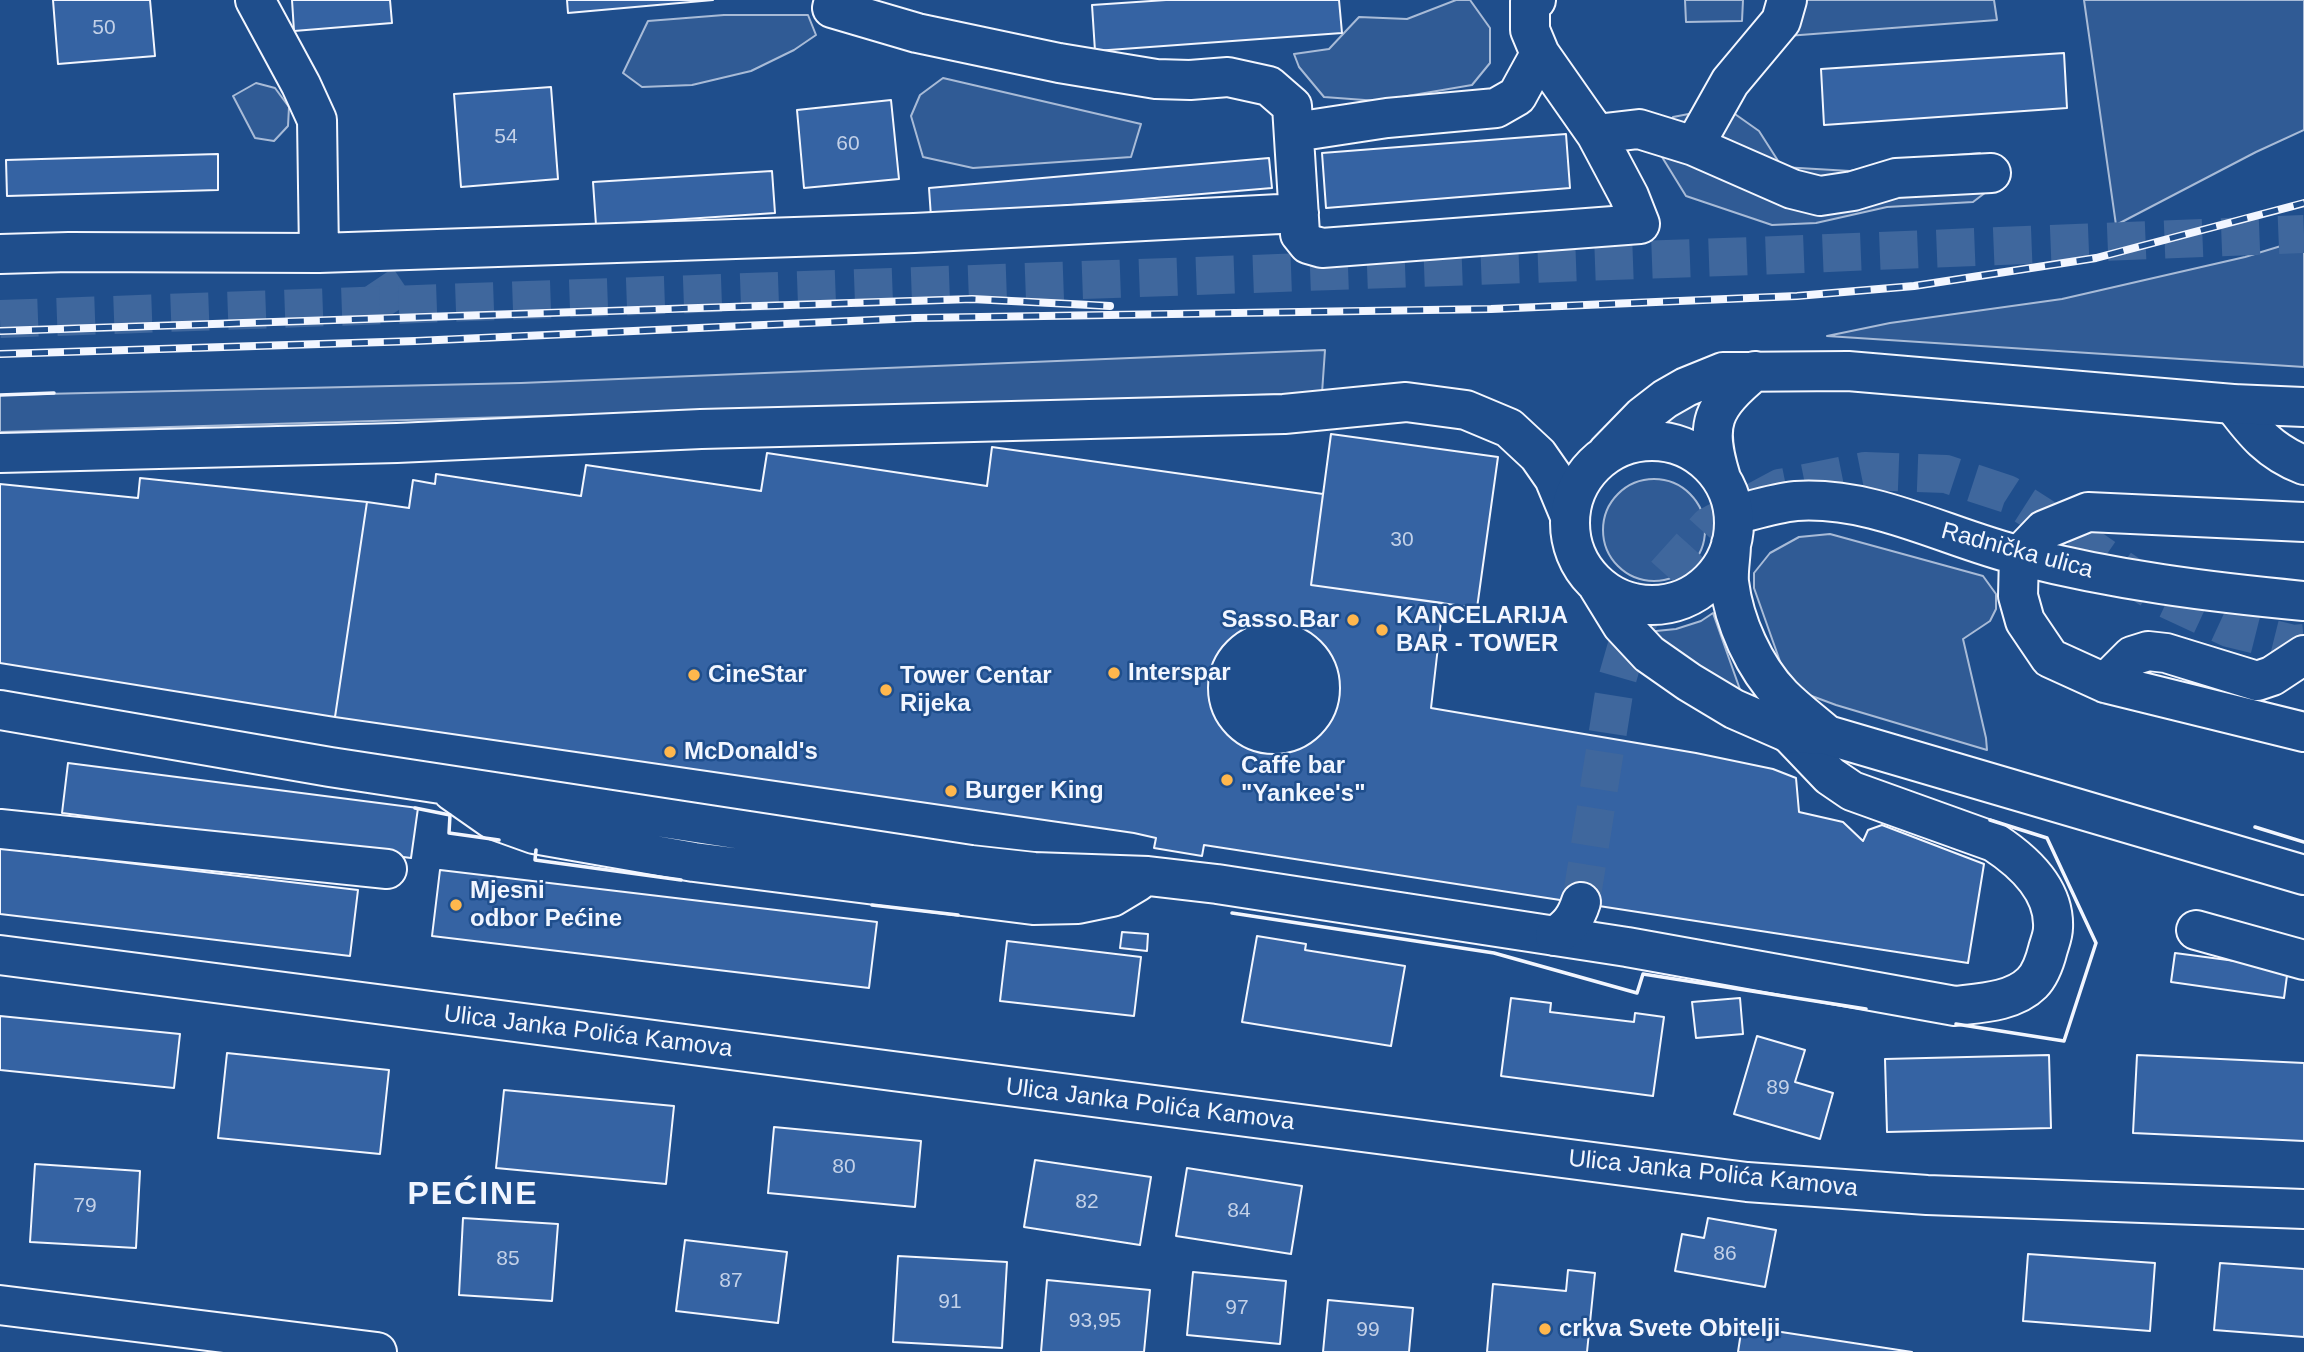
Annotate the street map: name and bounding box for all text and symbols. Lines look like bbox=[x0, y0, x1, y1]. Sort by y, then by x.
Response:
house number: 50 bbox=[92, 15, 116, 41]
house number: 54 bbox=[494, 124, 518, 150]
house number: 60 bbox=[836, 131, 860, 157]
street label: Radnička ulica bbox=[1938, 517, 2096, 585]
house number: 30 bbox=[1390, 527, 1414, 553]
place label: KANCELARIJA BAR - TOWER bbox=[1396, 602, 1568, 658]
place label: Sasso Bar bbox=[1222, 606, 1339, 634]
marker: Sasso Bar bbox=[1345, 612, 1361, 628]
marker: KANCELARIJA BAR - TOWER bbox=[1374, 622, 1390, 638]
place label: Interspar bbox=[1128, 659, 1231, 687]
place label: CineStar bbox=[708, 661, 807, 689]
place label: Tower Centar Rijeka bbox=[900, 662, 1052, 718]
marker: Interspar bbox=[1106, 665, 1122, 681]
marker: CineStar bbox=[686, 667, 702, 683]
marker: Tower Centar Rijeka bbox=[878, 682, 894, 698]
place label: McDonald's bbox=[684, 738, 818, 766]
marker: McDonald's bbox=[662, 744, 678, 760]
place label: Caffe bar "Yankee's" bbox=[1241, 752, 1366, 808]
marker: Caffe bar "Yankee's" bbox=[1219, 772, 1235, 788]
place label: Burger King bbox=[965, 777, 1104, 805]
marker: Burger King bbox=[943, 783, 959, 799]
place label: Mjesni odbor Pećine bbox=[470, 877, 622, 933]
marker: Mjesni odbor Pećine bbox=[448, 897, 464, 913]
street label: Ulica Janka Polića Kamova bbox=[442, 1000, 734, 1064]
street label: Ulica Janka Polića Kamova bbox=[1004, 1073, 1296, 1137]
house number: 89 bbox=[1766, 1075, 1790, 1101]
street label: Ulica Janka Polića Kamova bbox=[1567, 1144, 1859, 1204]
house number: 80 bbox=[832, 1154, 856, 1180]
district label: PEĆINE bbox=[408, 1176, 538, 1214]
house number: 82 bbox=[1075, 1189, 1099, 1215]
house number: 79 bbox=[73, 1193, 97, 1219]
house number: 84 bbox=[1227, 1198, 1251, 1224]
house number: 86 bbox=[1713, 1241, 1737, 1267]
house number: 85 bbox=[496, 1246, 520, 1272]
house number: 87 bbox=[719, 1268, 743, 1294]
house number: 91 bbox=[938, 1289, 962, 1315]
house number: 97 bbox=[1225, 1295, 1249, 1321]
house number: 93,95 bbox=[1069, 1308, 1121, 1334]
place label: crkva Svete Obitelji bbox=[1559, 1315, 1780, 1343]
house number: 99 bbox=[1356, 1317, 1380, 1343]
marker: crkva Svete Obitelji bbox=[1537, 1321, 1553, 1337]

